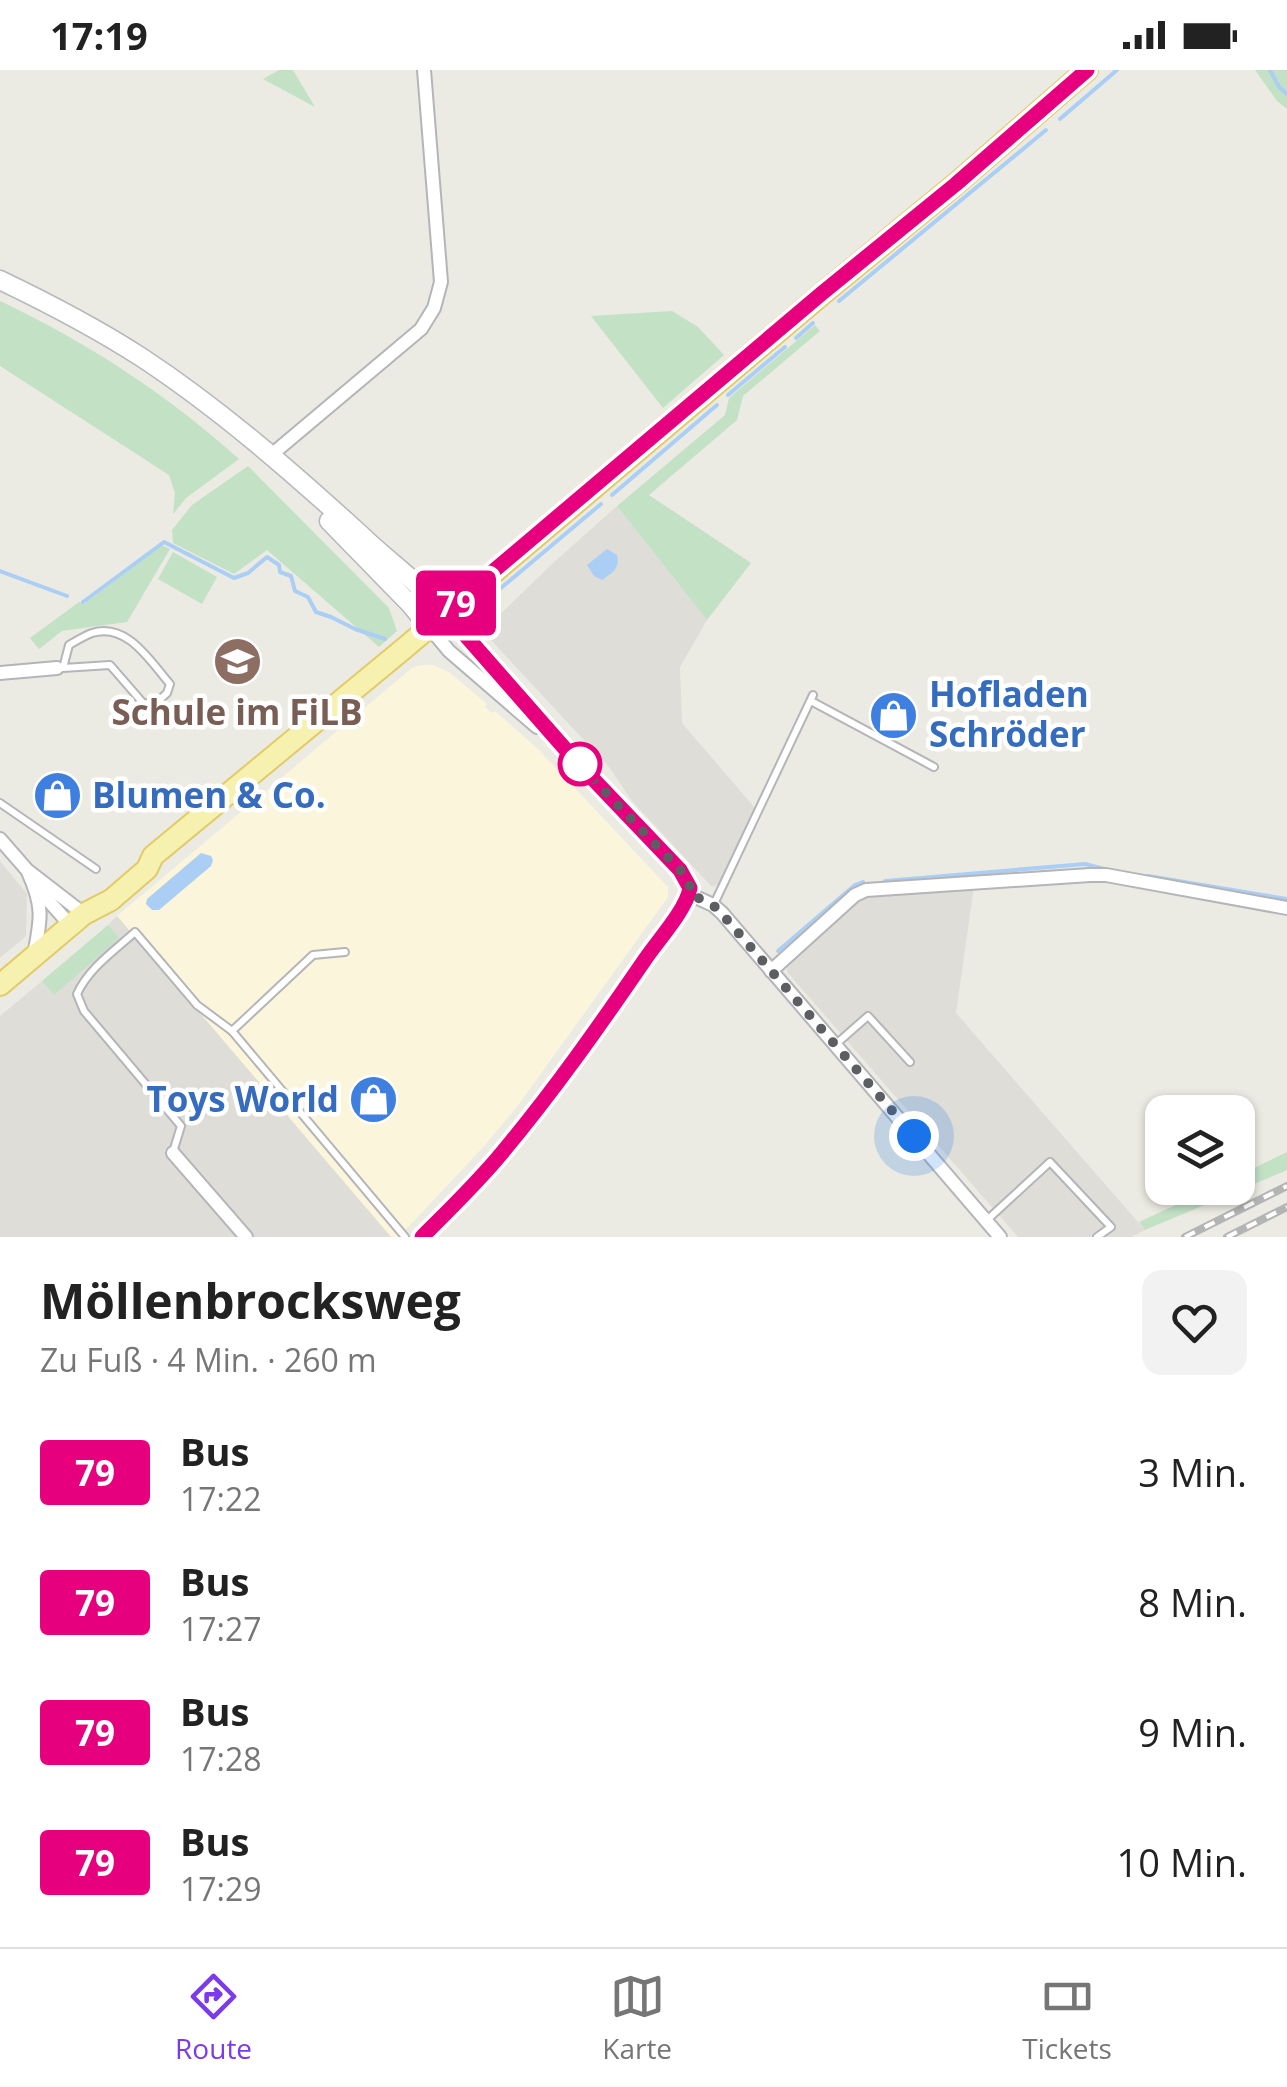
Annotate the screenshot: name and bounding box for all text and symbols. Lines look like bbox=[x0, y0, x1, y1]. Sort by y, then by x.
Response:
text: 17:19 bbox=[50, 9, 148, 61]
line badge: 79 bbox=[411, 570, 501, 636]
text: 79 bbox=[436, 580, 476, 627]
school or university icon: Schule im FiLB bbox=[211, 635, 263, 687]
place label: Hofladen Schröder bbox=[929, 670, 1089, 757]
place label: Schule im FiLB bbox=[111, 688, 363, 735]
shop icon: Hofladen Schröder bbox=[868, 689, 920, 741]
unlabelled marker bbox=[559, 743, 601, 785]
shop icon: Blumen & Co. bbox=[31, 770, 83, 822]
place label: Blumen & Co. bbox=[92, 771, 326, 818]
shop icon: Toys World bbox=[348, 1074, 400, 1126]
place label: Toys World bbox=[146, 1075, 339, 1122]
map controls bbox=[1145, 1095, 1255, 1205]
button: layers bbox=[1145, 1095, 1255, 1205]
your location bbox=[889, 1111, 939, 1161]
text: Möllenbrocksweg bbox=[40, 1268, 461, 1333]
button: heart bbox=[1142, 1270, 1247, 1375]
text: Zu Fuß · 4 Min. · 260 m bbox=[40, 1338, 377, 1381]
text: Bus bbox=[180, 1425, 249, 1477]
text: 3 Min. bbox=[1138, 1446, 1247, 1498]
text: 79 bbox=[75, 1449, 115, 1496]
text: 17:22 bbox=[180, 1477, 262, 1520]
text: Bus bbox=[180, 1555, 249, 1607]
text: 8 Min. bbox=[1138, 1576, 1247, 1628]
text: 79 bbox=[75, 1579, 115, 1626]
text: 17:27 bbox=[180, 1607, 262, 1650]
text: Bus bbox=[180, 1685, 249, 1737]
text: 9 Min. bbox=[1138, 1706, 1247, 1758]
text: 79 bbox=[75, 1709, 115, 1756]
text: 17:28 bbox=[180, 1737, 262, 1780]
text: Bus bbox=[180, 1815, 249, 1867]
text: 10 Min. bbox=[1117, 1836, 1247, 1888]
text: 79 bbox=[75, 1839, 115, 1886]
text: 17:29 bbox=[180, 1867, 262, 1910]
tab: Route bbox=[175, 1969, 252, 2067]
tab: Karte bbox=[602, 1969, 672, 2067]
tab: Tickets bbox=[1022, 1969, 1112, 2067]

